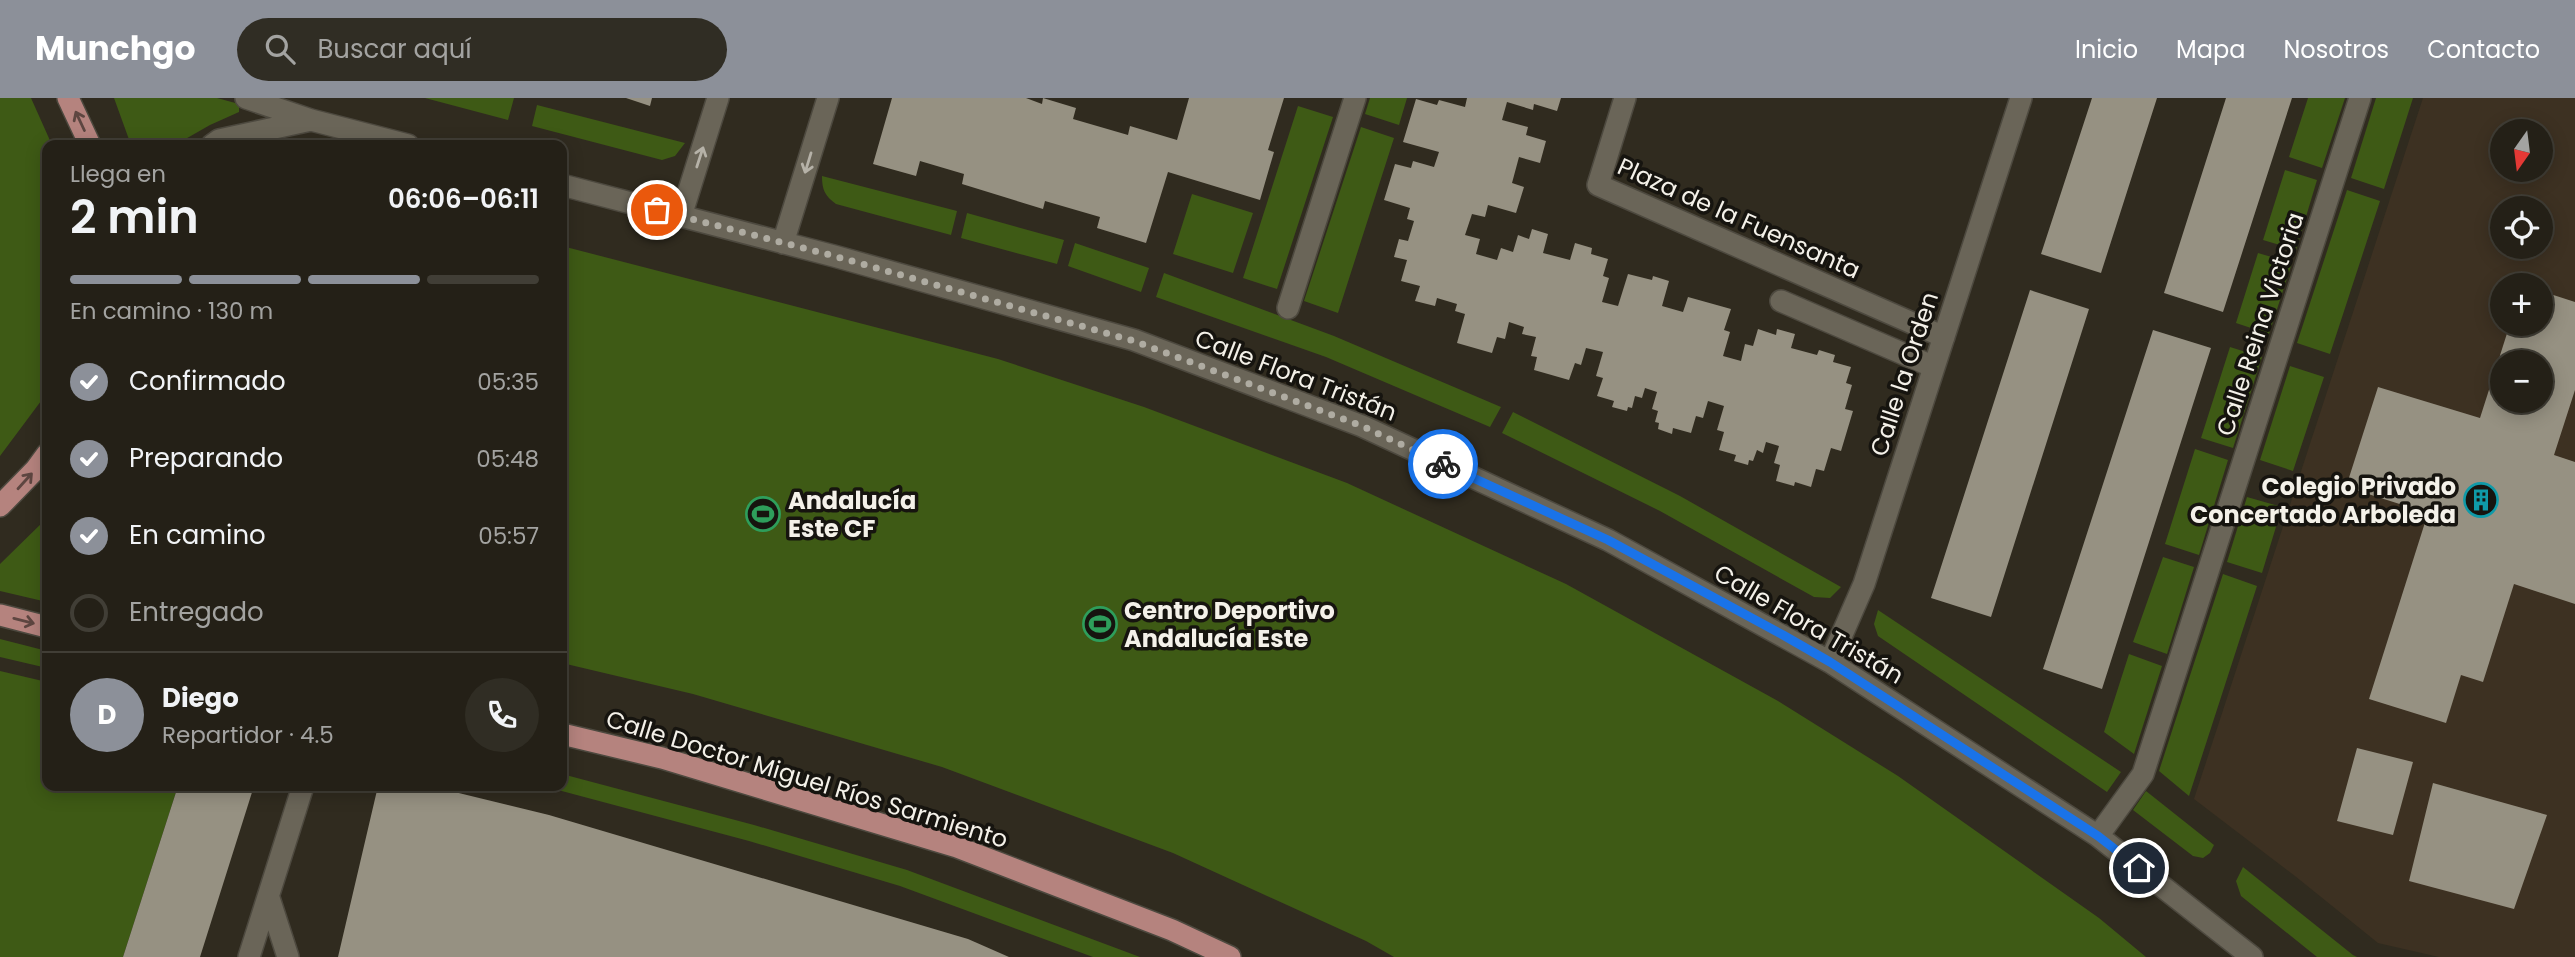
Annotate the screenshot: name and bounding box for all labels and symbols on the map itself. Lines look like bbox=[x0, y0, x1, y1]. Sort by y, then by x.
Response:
one-way arrow bbox=[73, 111, 86, 132]
north arrow bbox=[2490, 119, 2553, 182]
one-way arrow bbox=[694, 146, 707, 168]
street label: Plaza de la Fuensanta bbox=[1612, 150, 1866, 286]
one-way arrow bbox=[800, 152, 813, 174]
pin bbox=[627, 180, 687, 240]
street label: Calle Reina Victoria bbox=[2208, 208, 2312, 440]
street label: Calle la Orden bbox=[1862, 288, 1946, 460]
street label: Calle Flora Tristán bbox=[1190, 321, 1402, 429]
courier bbox=[1408, 429, 1478, 499]
place label: Colegio Privado Concertado Arboleda bbox=[2190, 470, 2456, 531]
one-way arrow bbox=[17, 472, 33, 490]
building icon: Colegio Privado Concertado Arboleda bbox=[2462, 481, 2500, 519]
place label: Andalucía Este CF bbox=[788, 484, 916, 545]
sports icon: Andalucía Este CF bbox=[744, 495, 782, 533]
street label: Calle Flora Tristán bbox=[1708, 556, 1910, 692]
place label: Centro Deportivo Andalucía Este bbox=[1124, 594, 1335, 655]
sports icon: Centro Deportivo Andalucía Este bbox=[1081, 605, 1119, 643]
one-way arrow bbox=[12, 615, 35, 628]
street label: Calle Doctor Miguel Ríos Sarmiento bbox=[602, 702, 1012, 856]
pin bbox=[2109, 838, 2169, 898]

